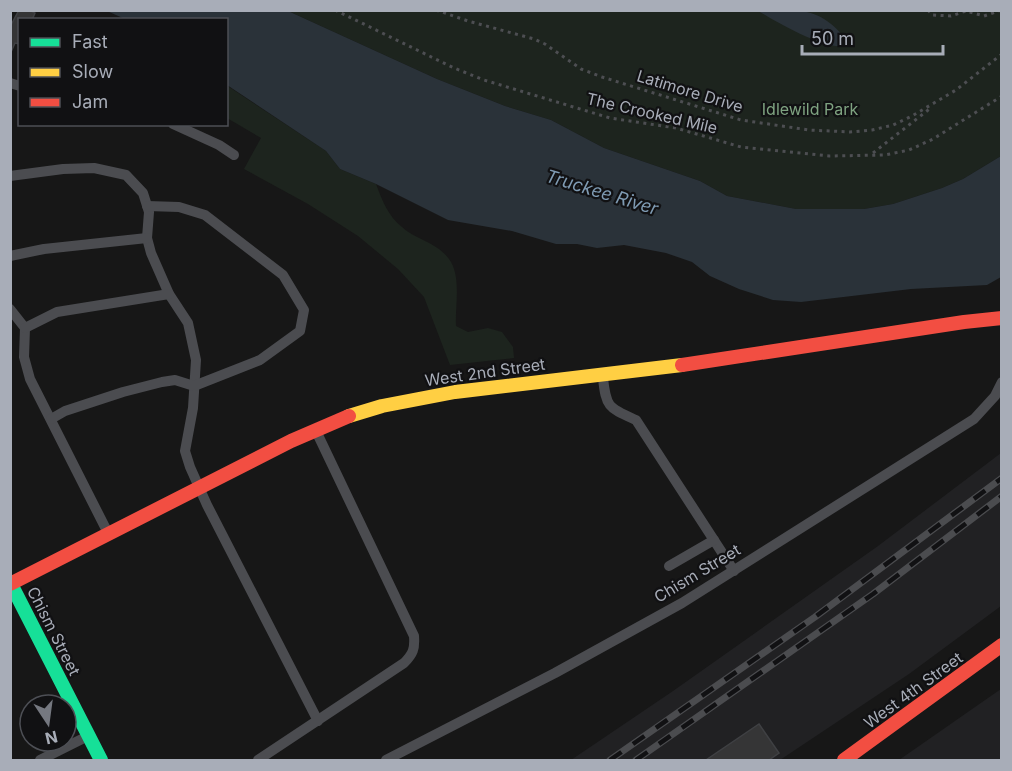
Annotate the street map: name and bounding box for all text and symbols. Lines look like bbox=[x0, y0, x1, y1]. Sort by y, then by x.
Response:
legend bbox=[18, 18, 228, 126]
scale bar bbox=[802, 18, 943, 56]
text: 50 m bbox=[811, 28, 854, 49]
text: Fast bbox=[72, 31, 108, 52]
text: Slow bbox=[72, 61, 113, 82]
street label: Latimore Drive bbox=[634, 65, 746, 117]
street label: The Crooked Mile bbox=[585, 88, 719, 138]
text: Jam bbox=[72, 91, 108, 112]
park label: Idlewild Park bbox=[762, 99, 858, 119]
water label: Truckee River bbox=[543, 165, 662, 219]
street label: West 2nd Street bbox=[424, 354, 546, 390]
street label: Chism Street bbox=[650, 539, 744, 607]
street label: Chism Street bbox=[23, 583, 85, 679]
street label: West 4th Street bbox=[860, 647, 966, 733]
north arrow bbox=[18, 693, 78, 753]
text: N bbox=[43, 726, 60, 749]

